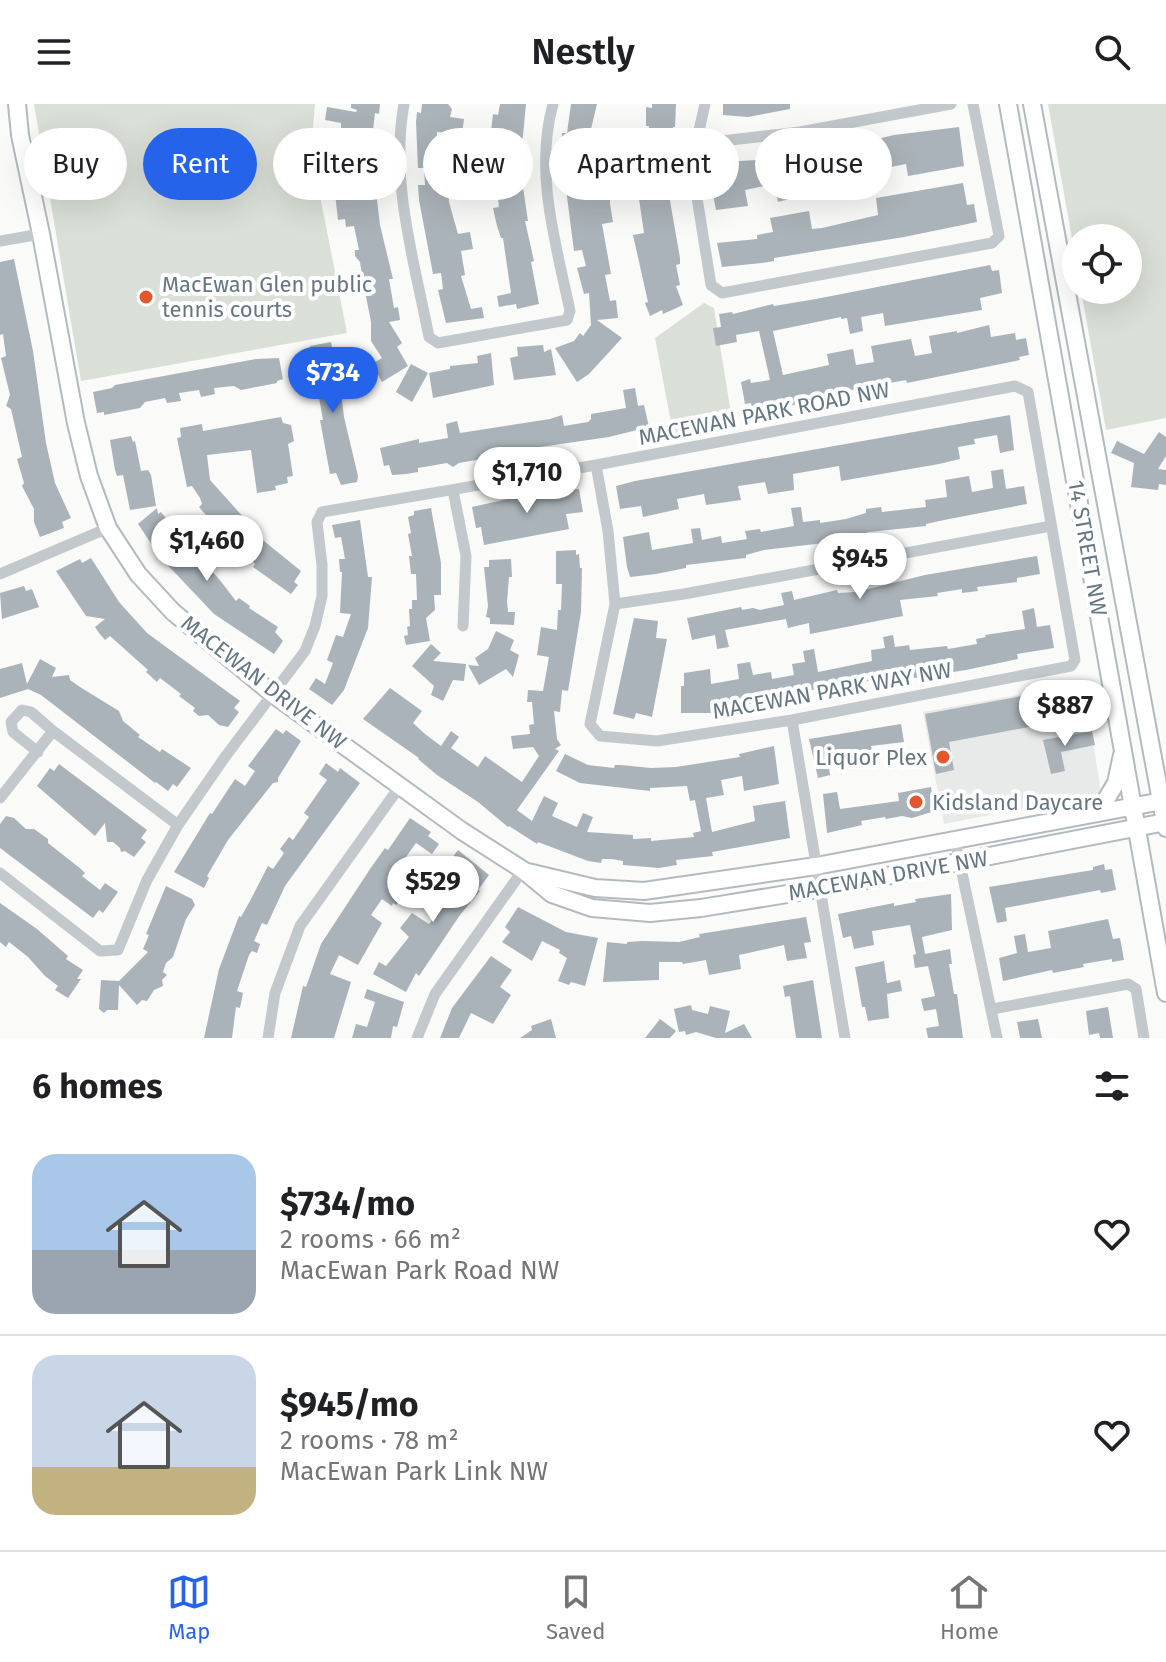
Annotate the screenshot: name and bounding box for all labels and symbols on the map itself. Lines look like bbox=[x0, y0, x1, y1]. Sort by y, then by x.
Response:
place label: MacEwan Glen public tennis courts bbox=[162, 271, 372, 323]
marker: MacEwan Glen public tennis courts bbox=[137, 288, 155, 306]
pin: $734 bbox=[286, 347, 380, 415]
street label: MACEWAN PARK ROAD NW bbox=[636, 376, 892, 451]
pin: $1,710 bbox=[462, 447, 592, 515]
street label: 14 STREET NW bbox=[1062, 478, 1113, 618]
pin: $1,460 bbox=[142, 515, 272, 583]
pin: $945 bbox=[813, 533, 907, 601]
street label: MACEWAN DRIVE NW bbox=[176, 610, 352, 755]
street label: MACEWAN PARK WAY NW bbox=[710, 656, 954, 725]
pin: $887 bbox=[1018, 680, 1112, 748]
place label: Liquor Plex bbox=[815, 744, 927, 771]
marker: Liquor Plex bbox=[934, 748, 952, 766]
place label: Kidsland Daycare bbox=[932, 789, 1103, 816]
marker: Kidsland Daycare bbox=[907, 793, 925, 811]
street label: MACEWAN DRIVE NW bbox=[786, 845, 990, 906]
pin: $529 bbox=[386, 856, 480, 924]

